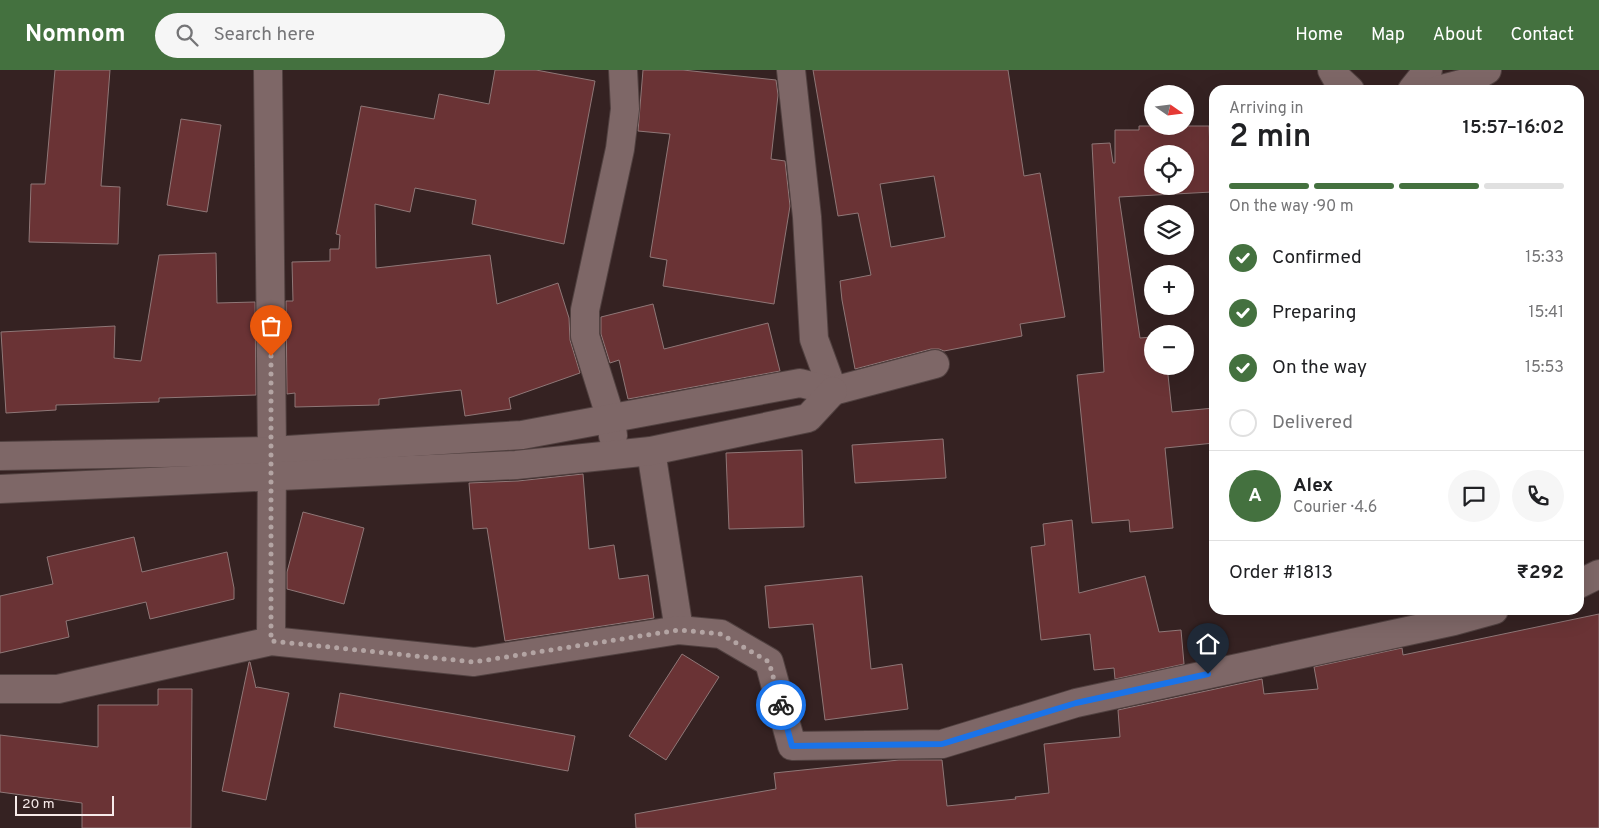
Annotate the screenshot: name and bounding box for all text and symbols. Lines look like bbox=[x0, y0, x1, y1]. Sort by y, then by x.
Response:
search box bbox=[155, 13, 505, 58]
text: Nomnom bbox=[25, 20, 125, 50]
icon: search bbox=[173, 21, 201, 49]
text: Search here bbox=[213, 23, 315, 47]
text: Home bbox=[1295, 24, 1343, 47]
text: Map bbox=[1371, 24, 1405, 47]
text: About bbox=[1433, 24, 1482, 47]
text: Contact bbox=[1510, 24, 1574, 47]
north arrow bbox=[1144, 85, 1194, 135]
map controls bbox=[1144, 85, 1194, 375]
text: Arriving in bbox=[1229, 99, 1304, 119]
text: 15:57–16:02 bbox=[1463, 116, 1564, 140]
text: 2 min bbox=[1229, 118, 1311, 158]
button: locate bbox=[1144, 145, 1194, 195]
text: On the way · 90 m bbox=[1229, 197, 1354, 217]
button: layers bbox=[1144, 205, 1194, 255]
icon: check bbox=[1229, 244, 1257, 272]
text: Confirmed bbox=[1272, 246, 1362, 270]
text: 15:33 bbox=[1525, 248, 1564, 268]
button: + bbox=[1144, 265, 1194, 315]
icon: check bbox=[1229, 299, 1257, 327]
text: Preparing bbox=[1272, 301, 1356, 325]
text: 15:41 bbox=[1529, 303, 1564, 323]
pin bbox=[250, 305, 292, 356]
icon: bag bbox=[257, 312, 285, 340]
button: − bbox=[1144, 325, 1194, 375]
icon: check bbox=[1229, 354, 1257, 382]
text: On the way bbox=[1272, 356, 1367, 380]
text: 15:53 bbox=[1525, 358, 1564, 378]
text: Delivered bbox=[1272, 411, 1353, 435]
button: chat bbox=[1448, 470, 1500, 522]
button: phone bbox=[1512, 470, 1564, 522]
text: Alex bbox=[1293, 474, 1333, 498]
text: A bbox=[1248, 484, 1262, 508]
text: Courier · 4.6 bbox=[1293, 498, 1377, 518]
text: Order #1813 bbox=[1229, 561, 1333, 585]
text: ₹292 bbox=[1517, 561, 1564, 585]
pin bbox=[1187, 623, 1229, 674]
icon: home bbox=[1194, 630, 1222, 658]
courier bbox=[756, 680, 806, 730]
icon: bike bbox=[767, 691, 795, 719]
scale bar bbox=[15, 793, 114, 816]
text: 20 m bbox=[22, 796, 55, 813]

